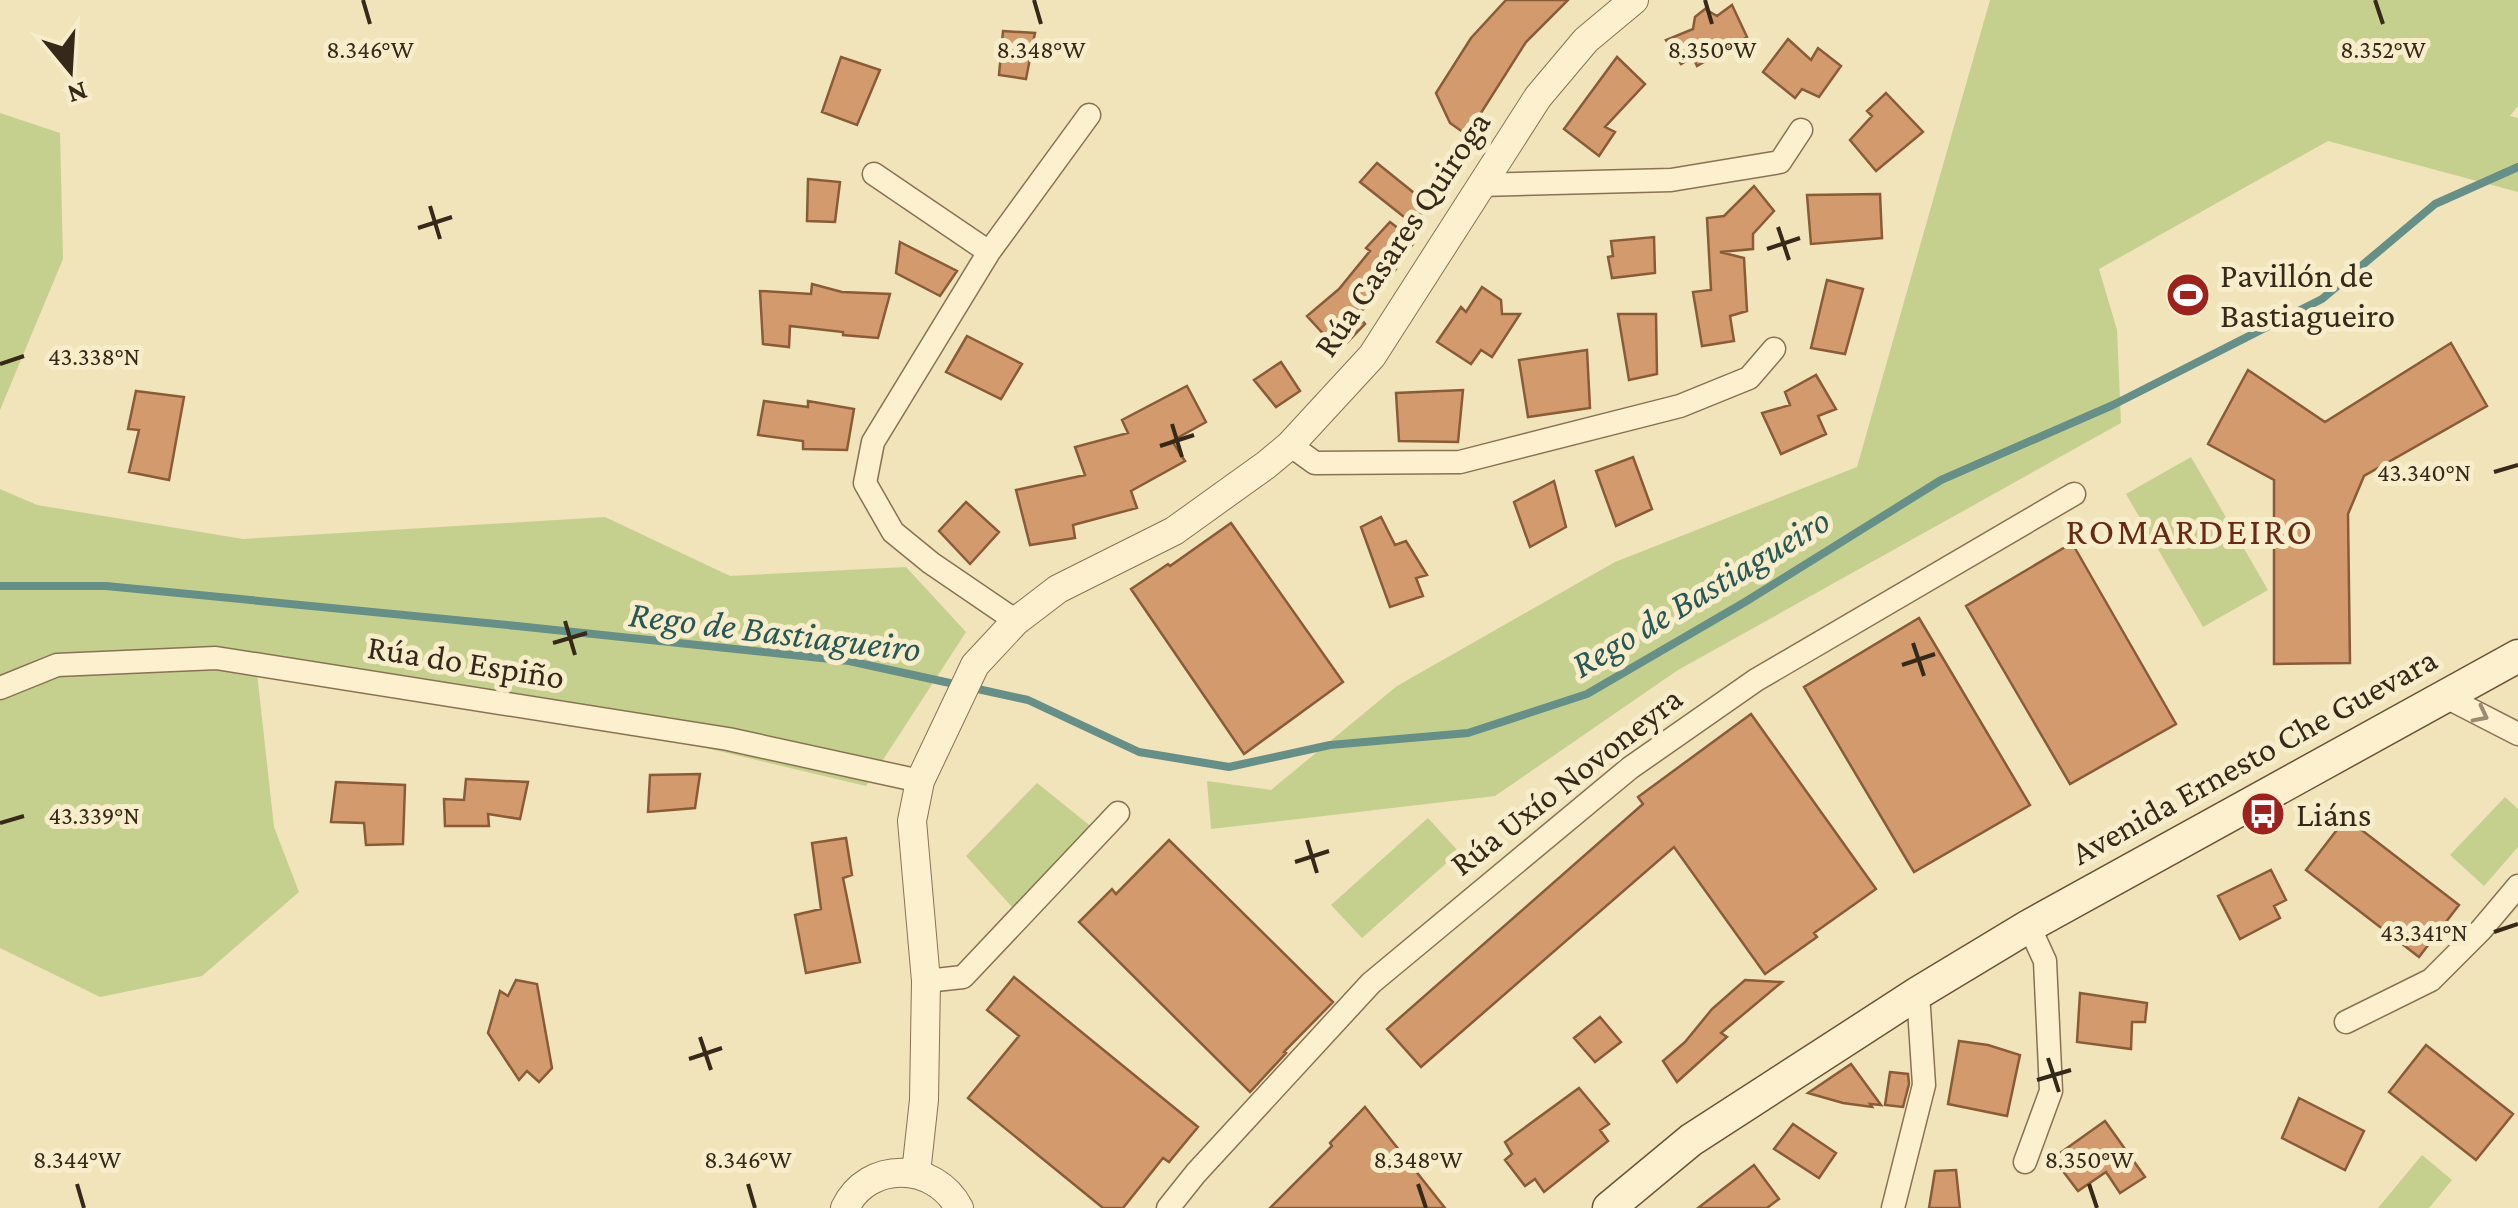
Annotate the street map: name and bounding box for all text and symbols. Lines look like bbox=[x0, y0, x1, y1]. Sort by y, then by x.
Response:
north arrow bbox=[20, 20, 120, 120]
text: 8.346°W bbox=[326, 36, 414, 63]
text: 8.348°W bbox=[997, 36, 1085, 63]
text: 8.350°W bbox=[1668, 36, 1756, 63]
text: 8.352°W bbox=[2340, 36, 2426, 63]
text: N bbox=[64, 76, 91, 111]
street label: Rúa Casares Quiroga bbox=[1305, 104, 1499, 364]
place label: Pavillón de Bastiagueiro bbox=[2220, 256, 2395, 335]
sports icon: Pavillón de Bastiagueiro bbox=[2165, 272, 2211, 318]
text: 43.338°N bbox=[48, 343, 140, 370]
text: 43.340°N bbox=[2377, 459, 2471, 486]
water label: Rego de Bastiagueiro bbox=[1563, 498, 1837, 686]
district label: ROMARDEIRO bbox=[2066, 510, 2314, 552]
water label: Rego de Bastiagueiro bbox=[627, 592, 923, 670]
street label: Rúa do Espiño bbox=[365, 627, 567, 697]
street label: Avenida Ernesto Che Guevara bbox=[2065, 639, 2443, 873]
street label: Rúa Uxío Novoneyra bbox=[1442, 678, 1690, 884]
one-way arrow bbox=[2471, 703, 2489, 723]
bus stop icon: Liáns bbox=[2240, 791, 2286, 837]
place label: Liáns bbox=[2296, 795, 2371, 834]
text: 43.339°N bbox=[48, 802, 140, 829]
text: 43.341°N bbox=[2380, 919, 2468, 946]
text: 8.344°W bbox=[33, 1146, 121, 1173]
text: 8.346°W bbox=[704, 1146, 792, 1173]
text: 8.348°W bbox=[1374, 1146, 1462, 1173]
text: 8.350°W bbox=[2045, 1146, 2133, 1173]

